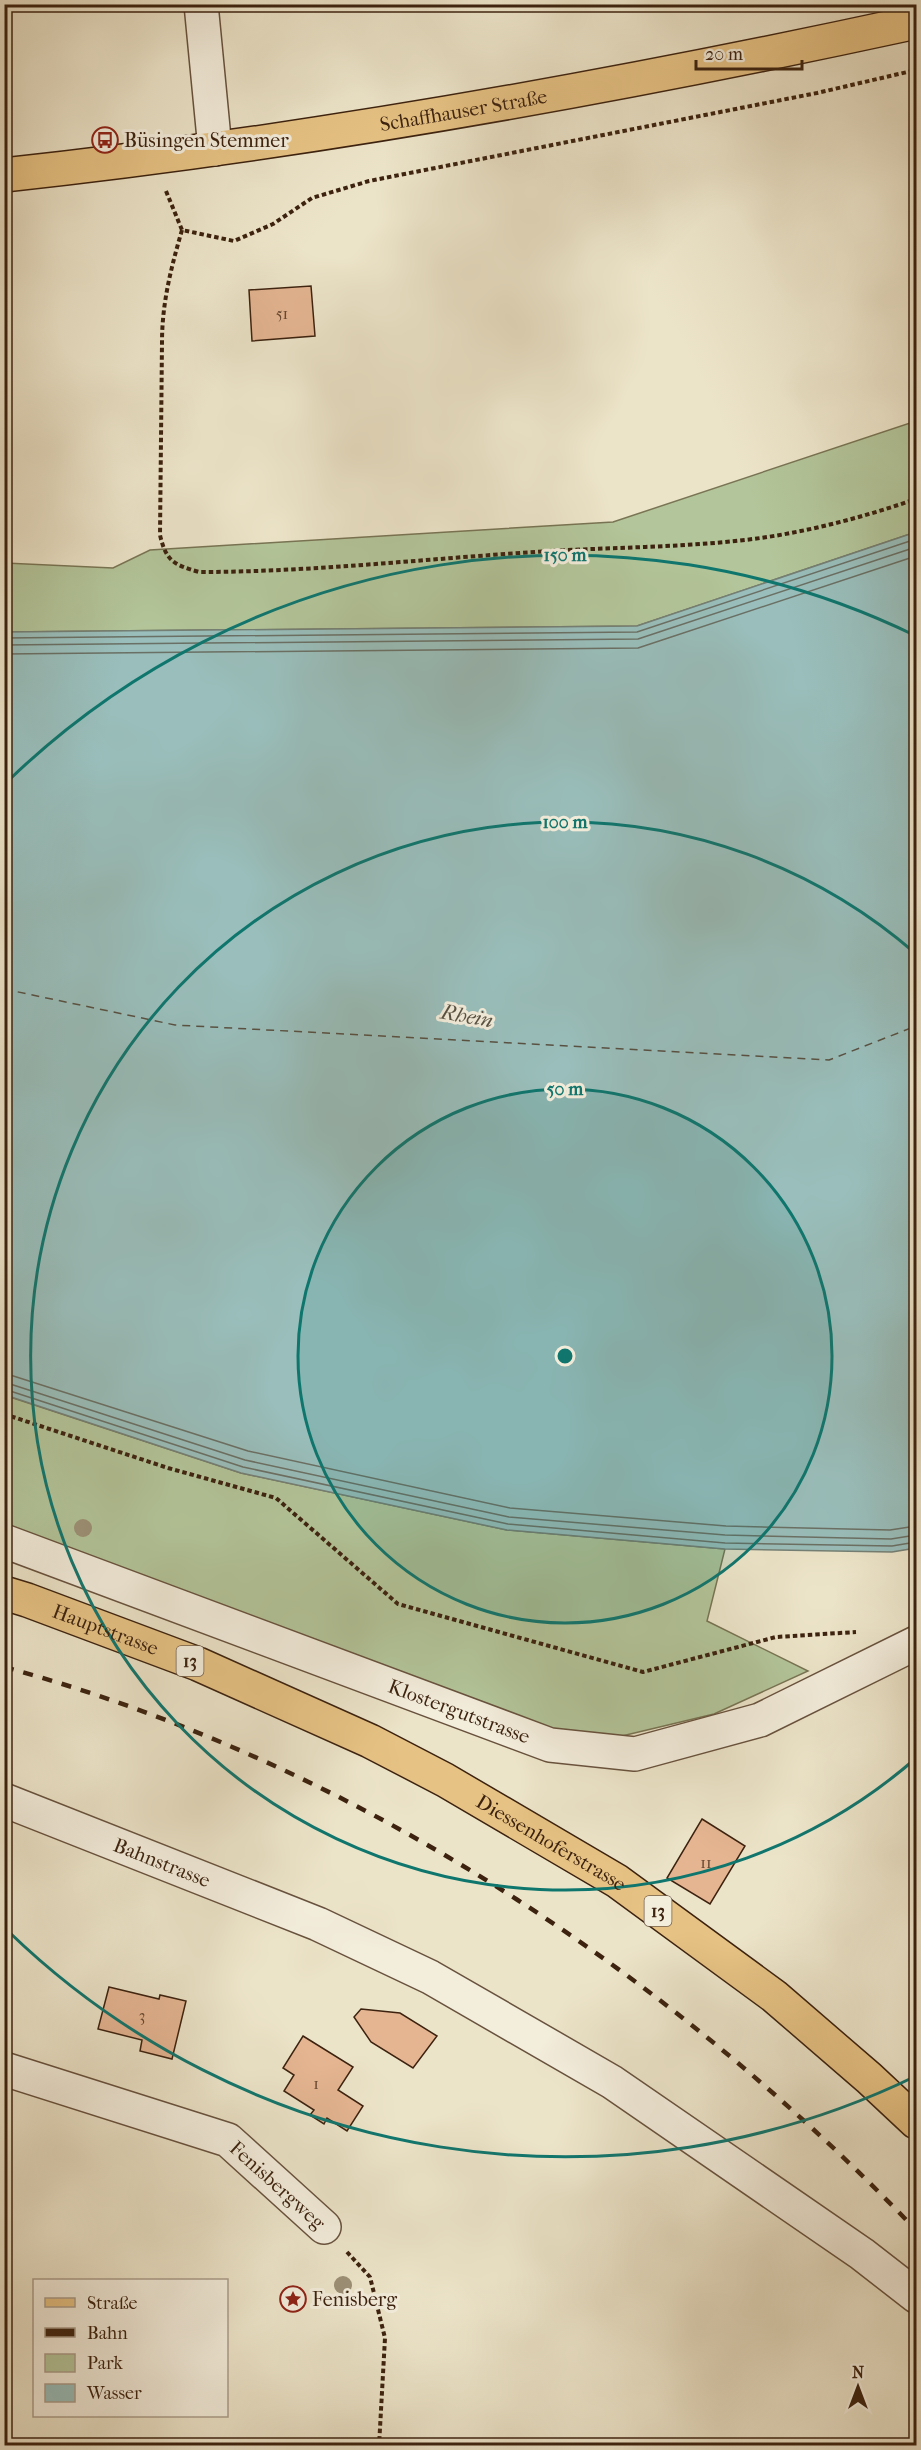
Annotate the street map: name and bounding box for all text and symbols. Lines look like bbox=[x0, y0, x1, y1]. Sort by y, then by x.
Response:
scale bar bbox=[696, 33, 802, 71]
text: 20 m bbox=[705, 44, 743, 65]
street label: Schaffhauser Straße bbox=[378, 84, 549, 136]
bus stop icon: Büsingen Stemmer bbox=[90, 125, 120, 155]
place label: Büsingen Stemmer bbox=[124, 129, 289, 152]
house number: 51 bbox=[276, 304, 288, 323]
text: 150 m bbox=[544, 545, 587, 566]
text: 100 m bbox=[542, 812, 589, 833]
water label: Rhein bbox=[437, 999, 495, 1032]
text: 50 m bbox=[547, 1079, 584, 1100]
centre of rings bbox=[555, 1346, 575, 1366]
street label: Hauptstrasse bbox=[49, 1599, 162, 1660]
road number: 13 bbox=[176, 1646, 204, 1676]
street label: Klostergutstrasse bbox=[385, 1674, 533, 1748]
street label: Diessenhoferstrasse bbox=[472, 1789, 631, 1896]
street label: Bahnstrasse bbox=[110, 1833, 214, 1892]
house number: 11 bbox=[700, 1853, 712, 1872]
road number: 13 bbox=[644, 1896, 672, 1926]
house number: 3 bbox=[139, 2006, 145, 2025]
house number: 1 bbox=[313, 2074, 319, 2093]
street label: Fenisbergweg bbox=[225, 2136, 330, 2234]
legend bbox=[33, 2279, 228, 2417]
place icon: Fenisberg bbox=[278, 2284, 308, 2314]
place label: Fenisberg bbox=[312, 2288, 397, 2311]
text: Straße bbox=[87, 2293, 138, 2314]
text: Bahn bbox=[87, 2323, 128, 2344]
text: Park bbox=[87, 2353, 124, 2374]
north arrow bbox=[828, 2357, 888, 2417]
text: N bbox=[852, 2363, 865, 2382]
text: Wasser bbox=[86, 2383, 142, 2404]

